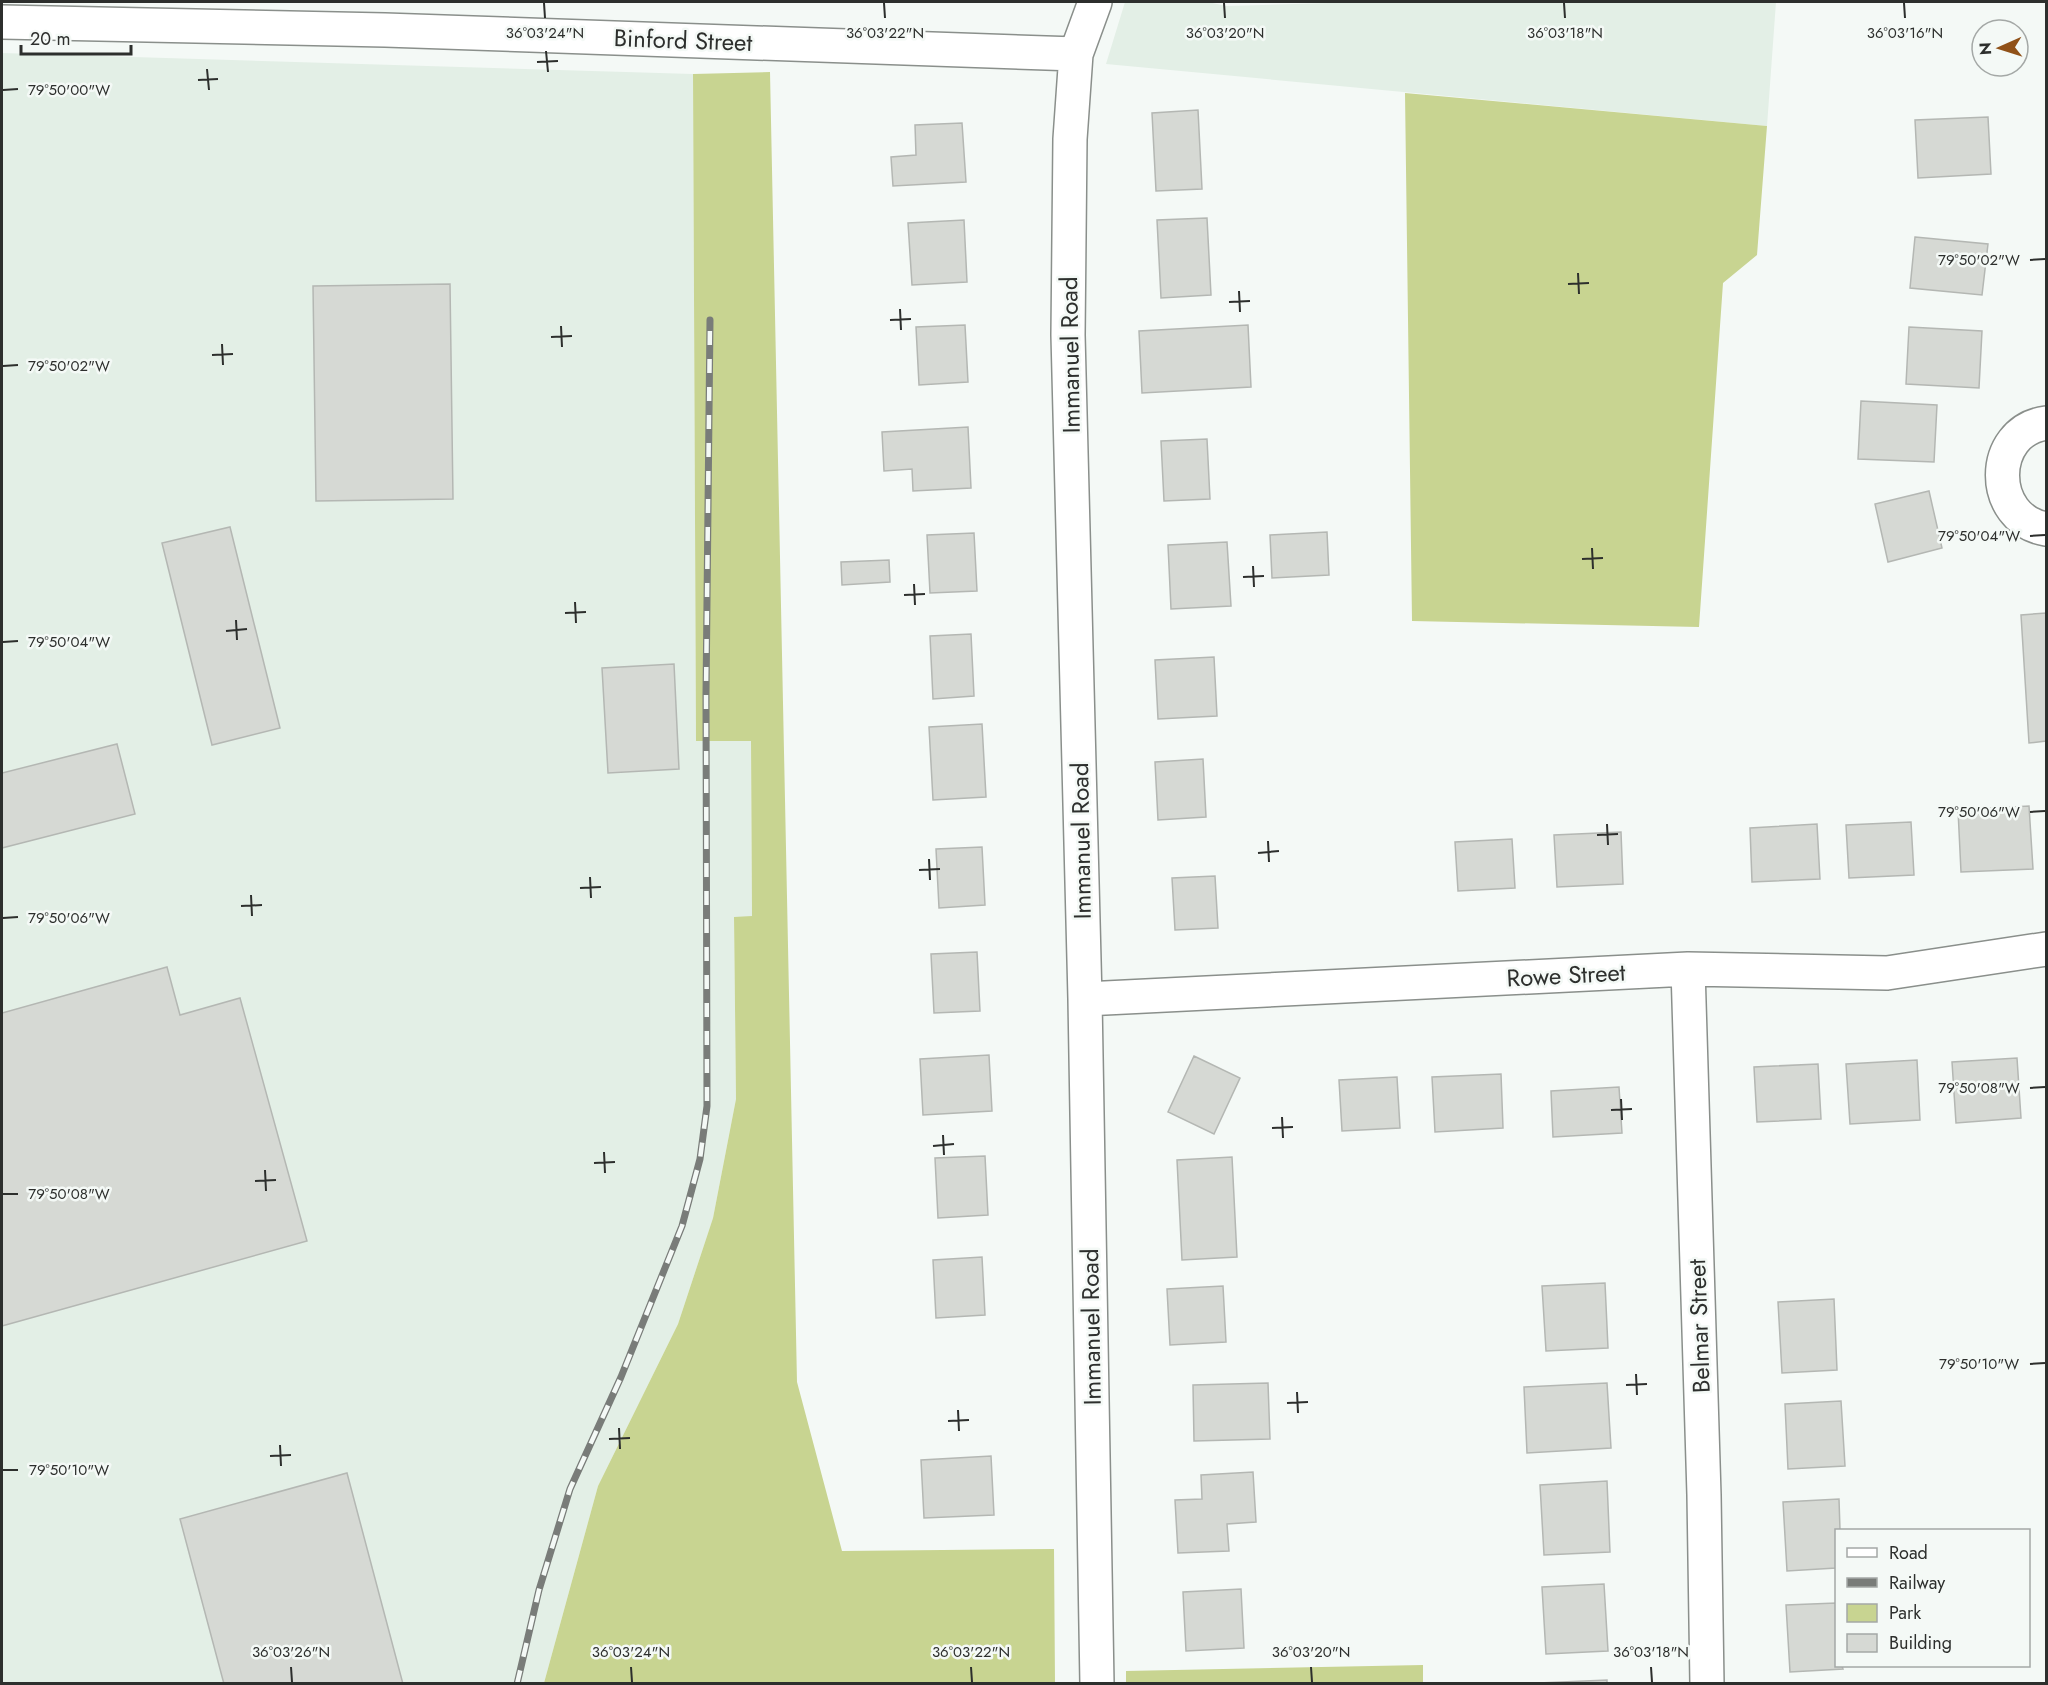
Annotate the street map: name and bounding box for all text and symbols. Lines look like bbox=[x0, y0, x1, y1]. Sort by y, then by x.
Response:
scale bar bbox=[21, 18, 130, 56]
north arrow bbox=[1970, 18, 2030, 78]
street label: Binford Street bbox=[613, 20, 753, 60]
text: 36°03'24"N bbox=[506, 22, 584, 44]
text: 36°03'22"N bbox=[846, 22, 924, 44]
text: 36°03'20"N bbox=[1186, 22, 1264, 44]
text: 36°03'18"N bbox=[1527, 22, 1603, 44]
text: 36°03'16"N bbox=[1867, 22, 1943, 44]
text: 20 m bbox=[30, 26, 70, 52]
text: N bbox=[1974, 42, 1997, 56]
text: 79°50'00"W bbox=[28, 79, 110, 101]
text: 79°50'02"W bbox=[1938, 249, 2020, 271]
street label: Immanuel Road bbox=[1051, 276, 1089, 434]
text: 79°50'02"W bbox=[28, 355, 110, 377]
text: 79°50'04"W bbox=[1938, 525, 2020, 547]
text: 79°50'04"W bbox=[28, 631, 110, 653]
street label: Immanuel Road bbox=[1062, 762, 1100, 920]
text: 79°50'06"W bbox=[1938, 801, 2020, 823]
text: 79°50'06"W bbox=[28, 907, 110, 929]
street label: Rowe Street bbox=[1506, 954, 1627, 996]
text: 79°50'08"W bbox=[1938, 1077, 2020, 1099]
text: 79°50'08"W bbox=[28, 1183, 110, 1205]
street label: Immanuel Road bbox=[1072, 1248, 1110, 1406]
street label: Belmar Street bbox=[1679, 1258, 1719, 1394]
text: 79°50'10"W bbox=[1939, 1353, 2019, 1375]
text: 79°50'10"W bbox=[29, 1459, 109, 1481]
legend bbox=[1835, 1529, 2030, 1667]
text: Road bbox=[1889, 1540, 1928, 1566]
text: Railway bbox=[1889, 1570, 1945, 1596]
text: Park bbox=[1889, 1600, 1921, 1626]
text: Building bbox=[1889, 1630, 1952, 1656]
text: 36°03'26"N bbox=[252, 1641, 330, 1663]
text: 36°03'24"N bbox=[592, 1641, 670, 1663]
text: 36°03'22"N bbox=[932, 1641, 1010, 1663]
text: 36°03'20"N bbox=[1272, 1641, 1350, 1663]
text: 36°03'18"N bbox=[1613, 1641, 1689, 1663]

